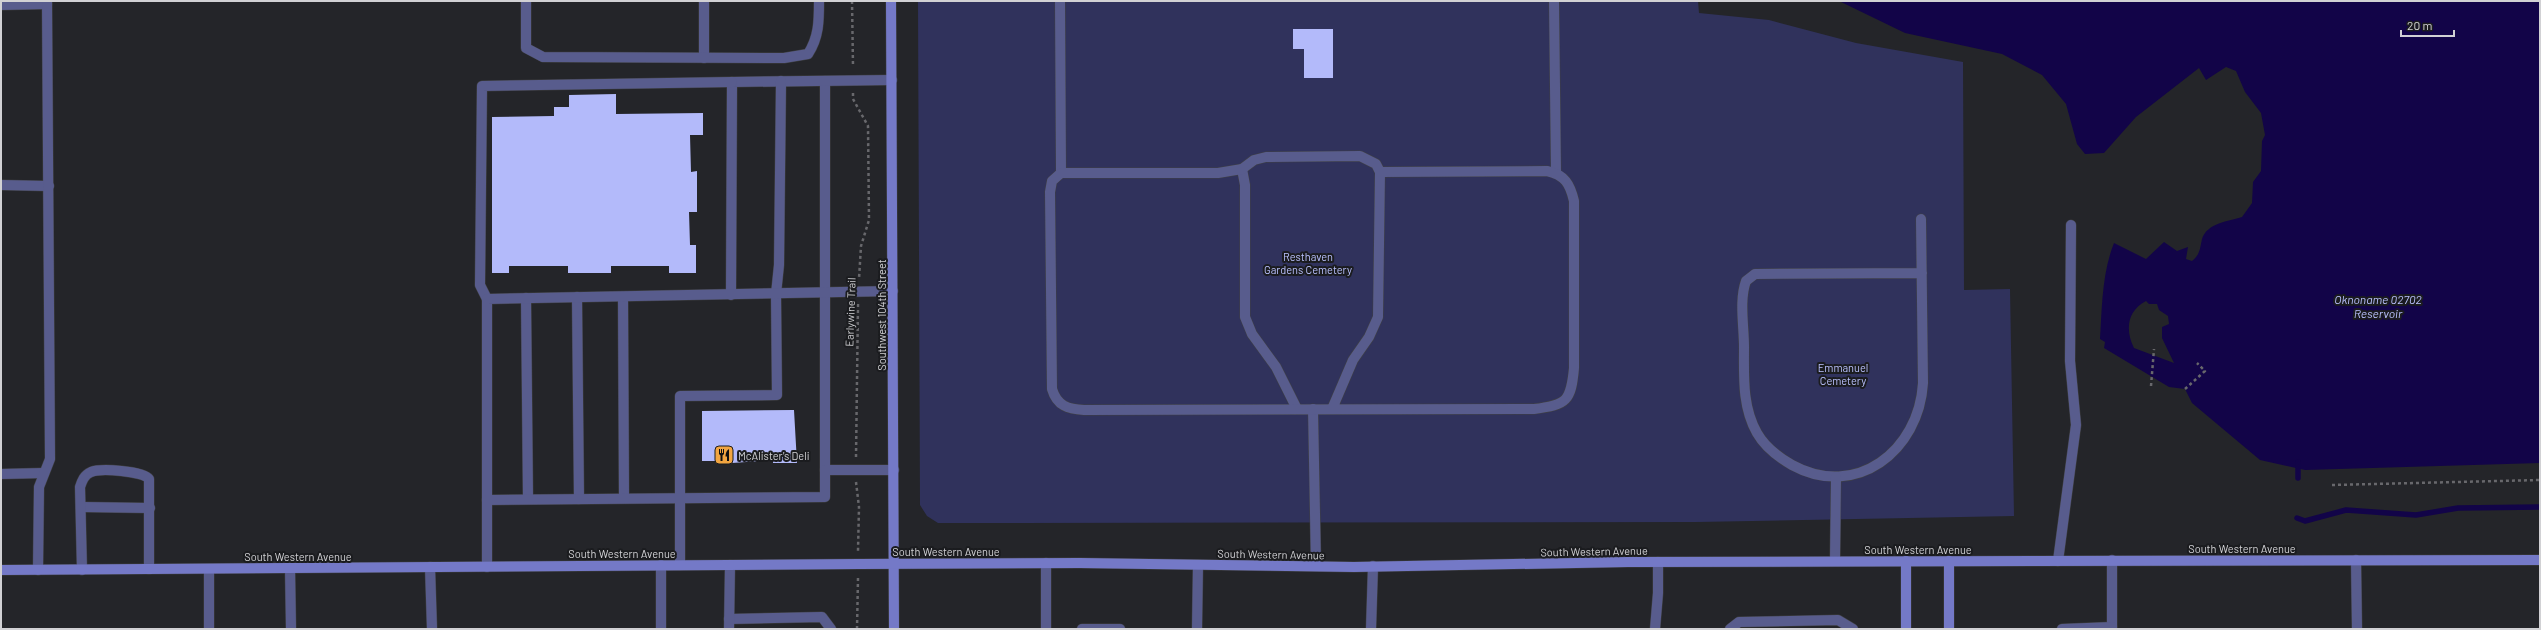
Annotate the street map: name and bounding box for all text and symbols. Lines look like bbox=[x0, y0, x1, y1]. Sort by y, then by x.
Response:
scale bar bbox=[2401, 12, 2454, 38]
text: 20 m bbox=[2407, 18, 2433, 32]
park label: Resthaven Gardens Cemetery bbox=[1264, 250, 1352, 276]
street label: Southwest 104th Street bbox=[875, 259, 888, 371]
street label: Earlywine Trail bbox=[842, 277, 858, 347]
water label: Oknoname 02702 Reservoir bbox=[2334, 292, 2422, 320]
park label: Emmanuel Cemetery bbox=[1818, 361, 1868, 387]
restaurant icon: McAlister's Deli bbox=[713, 444, 735, 466]
place label: McAlister's Deli bbox=[738, 449, 810, 462]
street label: South Western Avenue bbox=[2188, 542, 2296, 555]
street label: South Western Avenue bbox=[1864, 543, 1972, 556]
street label: South Western Avenue bbox=[1540, 544, 1648, 558]
street label: South Western Avenue bbox=[892, 545, 1000, 558]
street label: South Western Avenue bbox=[568, 547, 676, 560]
street label: South Western Avenue bbox=[1217, 547, 1325, 561]
street label: South Western Avenue bbox=[244, 550, 352, 563]

